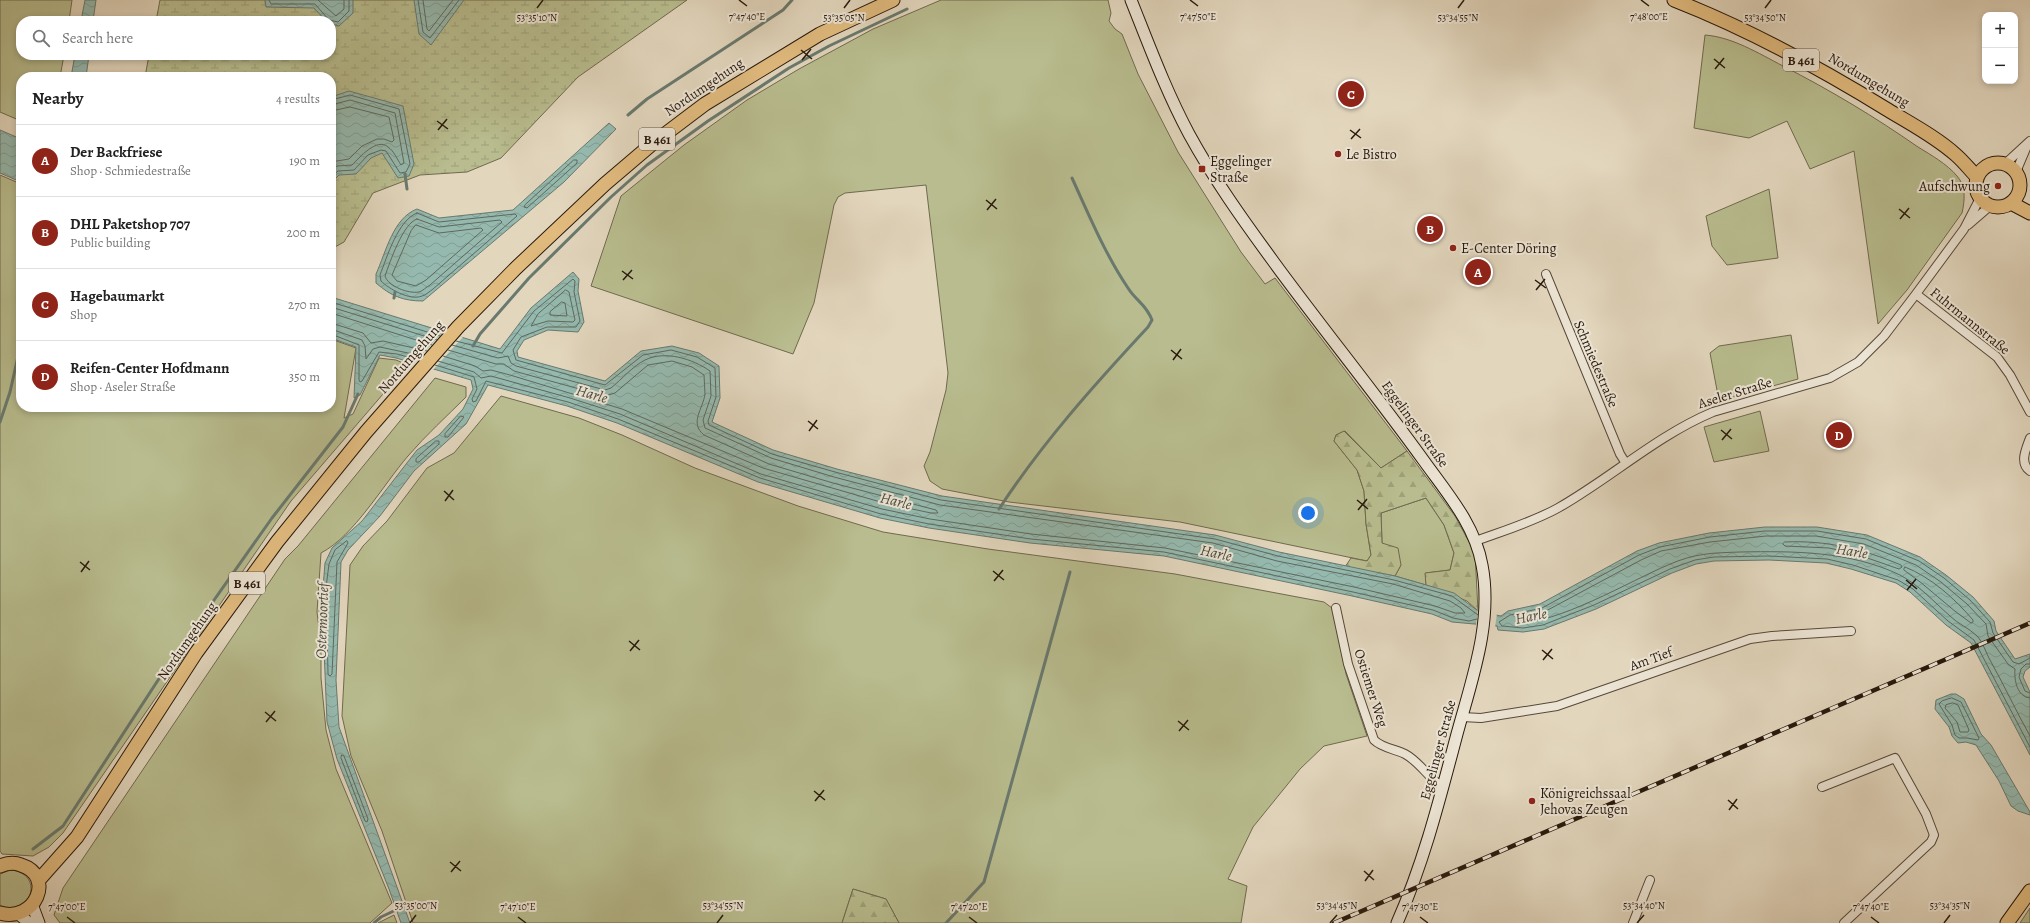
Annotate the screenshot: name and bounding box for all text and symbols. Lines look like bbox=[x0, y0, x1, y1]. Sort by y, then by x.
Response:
text: 7°47'40"E bbox=[729, 10, 765, 23]
text: 7°47'50"E bbox=[1180, 10, 1216, 23]
text: 7°48'00"E bbox=[1630, 10, 1668, 23]
text: 53°35'10"N bbox=[517, 11, 557, 24]
text: 53°35'05"N bbox=[823, 11, 865, 24]
text: 53°34'55"N bbox=[1438, 11, 1478, 24]
text: 53°34'50"N bbox=[1744, 11, 1786, 24]
map controls bbox=[1982, 12, 2018, 84]
button: + bbox=[1982, 12, 2018, 48]
search box bbox=[16, 16, 336, 60]
icon: search bbox=[30, 27, 52, 49]
text: Search here bbox=[62, 28, 133, 48]
street label: Nordumgehung bbox=[1825, 48, 1913, 112]
button: − bbox=[1982, 48, 2018, 84]
road number: B 461 bbox=[1783, 49, 1819, 71]
street label: Nordumgehung bbox=[661, 53, 747, 121]
pin: C bbox=[1338, 79, 1364, 109]
text: Nearby bbox=[32, 87, 83, 110]
text: 4 results bbox=[276, 90, 320, 107]
road number: B 461 bbox=[639, 128, 675, 150]
text: Der Backfriese bbox=[70, 142, 163, 162]
place label: Le Bistro bbox=[1346, 145, 1397, 164]
marker: Le Bistro bbox=[1333, 149, 1343, 159]
text: A bbox=[41, 152, 49, 169]
text: 190 m bbox=[289, 152, 320, 169]
place label: Eggelinger Straße bbox=[1210, 152, 1272, 187]
text: Shop · Schmiedestraße bbox=[70, 162, 191, 179]
marker: Eggelinger Straße bbox=[1197, 164, 1207, 174]
place label: Aufschwung bbox=[1918, 177, 1990, 196]
marker: Aufschwung bbox=[1993, 181, 2003, 191]
text: DHL Paketshop 707 bbox=[70, 214, 190, 234]
pin: B bbox=[1417, 214, 1443, 244]
text: B bbox=[41, 224, 49, 241]
text: 200 m bbox=[287, 224, 320, 241]
text: Public building bbox=[70, 234, 150, 251]
place label: E-Center Döring bbox=[1461, 239, 1556, 258]
marker: E-Center Döring bbox=[1448, 243, 1458, 253]
pin: A bbox=[1465, 257, 1491, 287]
street label: Fuhrmannstraße bbox=[1926, 283, 2014, 359]
text: Hagebaumarkt bbox=[70, 286, 164, 306]
text: C bbox=[41, 296, 49, 313]
text: 270 m bbox=[288, 296, 320, 313]
text: Shop bbox=[70, 306, 97, 323]
street label: Nordumgehung bbox=[374, 316, 448, 398]
street label: Schmiedestraße bbox=[1569, 318, 1623, 410]
text: Reifen-Center Hofdmann bbox=[70, 358, 230, 378]
text: D bbox=[40, 368, 50, 385]
text: 350 m bbox=[289, 368, 320, 385]
street label: Aseler Straße bbox=[1695, 373, 1774, 414]
street label: Eggelinger Straße bbox=[1377, 377, 1453, 471]
text: Shop · Aseler Straße bbox=[70, 378, 176, 395]
water label: Harle bbox=[574, 380, 611, 408]
pin: D bbox=[1826, 420, 1852, 450]
water label: Harle bbox=[878, 487, 914, 515]
your location bbox=[1298, 503, 1318, 523]
water label: Harle bbox=[1835, 538, 1870, 564]
water label: Harle bbox=[1198, 540, 1234, 566]
road number: B 461 bbox=[229, 572, 265, 594]
water label: Ostermoortief bbox=[311, 580, 333, 659]
street label: Nordumgehung bbox=[153, 598, 221, 684]
water label: Harle bbox=[1513, 603, 1549, 629]
street label: Am Tief bbox=[1626, 642, 1677, 676]
street label: Ostiemer Weg bbox=[1349, 646, 1393, 730]
street label: Eggelinger Straße bbox=[1416, 698, 1460, 802]
place label: Königreichssaal Jehovas Zeugen bbox=[1540, 784, 1631, 819]
marker: Königreichssaal Jehovas Zeugen bbox=[1527, 796, 1537, 806]
text: 53°35'00"N bbox=[395, 899, 437, 912]
text: 53°34'55"N bbox=[703, 899, 743, 912]
text: 53°34'45"N bbox=[1317, 899, 1357, 912]
text: 53°34'40"N bbox=[1623, 899, 1665, 912]
text: 53°34'35"N bbox=[1930, 899, 1970, 912]
text: 7°47'00"E bbox=[48, 900, 86, 913]
text: 7°47'10"E bbox=[500, 900, 536, 913]
text: 7°47'20"E bbox=[951, 900, 987, 913]
text: 7°47'30"E bbox=[1402, 900, 1438, 913]
text: 7°47'40"E bbox=[1853, 900, 1889, 913]

